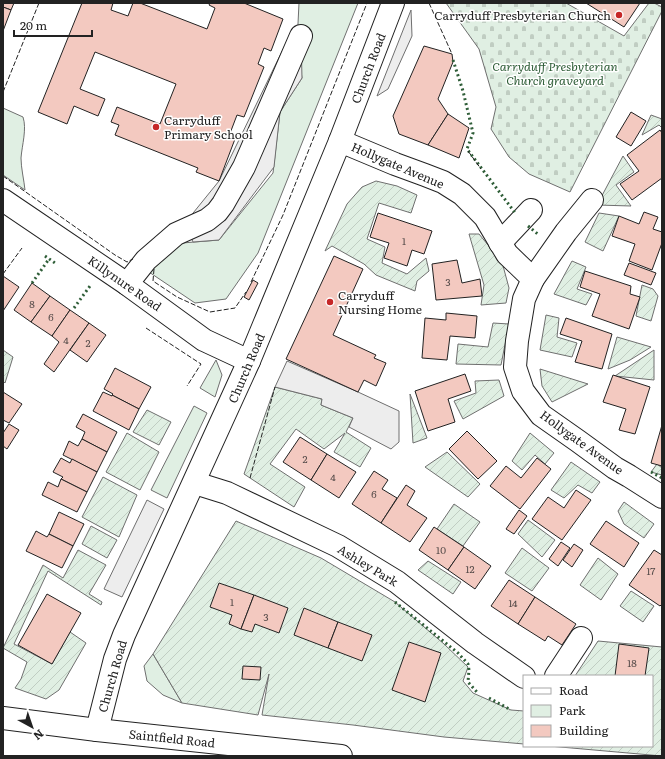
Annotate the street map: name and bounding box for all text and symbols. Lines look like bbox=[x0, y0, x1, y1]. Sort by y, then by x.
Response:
place label: Carryduff Presbyterian Church bbox=[434, 6, 611, 24]
marker: Carryduff Presbyterian Church bbox=[614, 10, 624, 20]
scale bar bbox=[14, 12, 92, 38]
text: 20 m bbox=[20, 16, 47, 34]
street label: Church Road bbox=[346, 29, 390, 106]
park label: Carryduff Presbyterian Church graveyard bbox=[492, 57, 618, 89]
place label: Carryduff Primary School bbox=[164, 111, 253, 143]
marker: Carryduff Primary School bbox=[151, 122, 161, 132]
street label: Hollygate Avenue bbox=[349, 137, 447, 193]
house number: 1 bbox=[402, 233, 406, 248]
street label: Killynure Road bbox=[85, 251, 166, 315]
house number: 3 bbox=[445, 274, 451, 289]
place label: Carryduff Nursing Home bbox=[338, 286, 422, 318]
house number: 8 bbox=[29, 296, 35, 311]
marker: Carryduff Nursing Home bbox=[325, 297, 335, 307]
house number: 6 bbox=[48, 309, 54, 324]
street label: Church Road bbox=[223, 330, 269, 406]
house number: 4 bbox=[63, 332, 69, 347]
house number: 2 bbox=[85, 335, 91, 350]
street label: Hollygate Avenue bbox=[537, 406, 627, 478]
house number: 2 bbox=[302, 451, 308, 466]
house number: 4 bbox=[330, 469, 336, 484]
house number: 6 bbox=[371, 486, 377, 501]
street label: Ashley Park bbox=[334, 540, 402, 591]
house number: 10 bbox=[436, 542, 446, 557]
house number: 12 bbox=[465, 561, 475, 576]
house number: 17 bbox=[647, 563, 655, 578]
house number: 1 bbox=[230, 594, 234, 609]
house number: 14 bbox=[508, 595, 518, 610]
house number: 3 bbox=[263, 609, 269, 624]
street label: Church Road bbox=[93, 637, 131, 714]
house number: 18 bbox=[627, 655, 637, 670]
legend bbox=[523, 675, 653, 747]
text: Road bbox=[559, 681, 589, 699]
text: Park bbox=[559, 701, 586, 719]
north arrow bbox=[12, 707, 52, 747]
text: Building bbox=[559, 721, 609, 739]
street label: Saintfield Road bbox=[128, 725, 217, 752]
text: N bbox=[30, 726, 48, 745]

